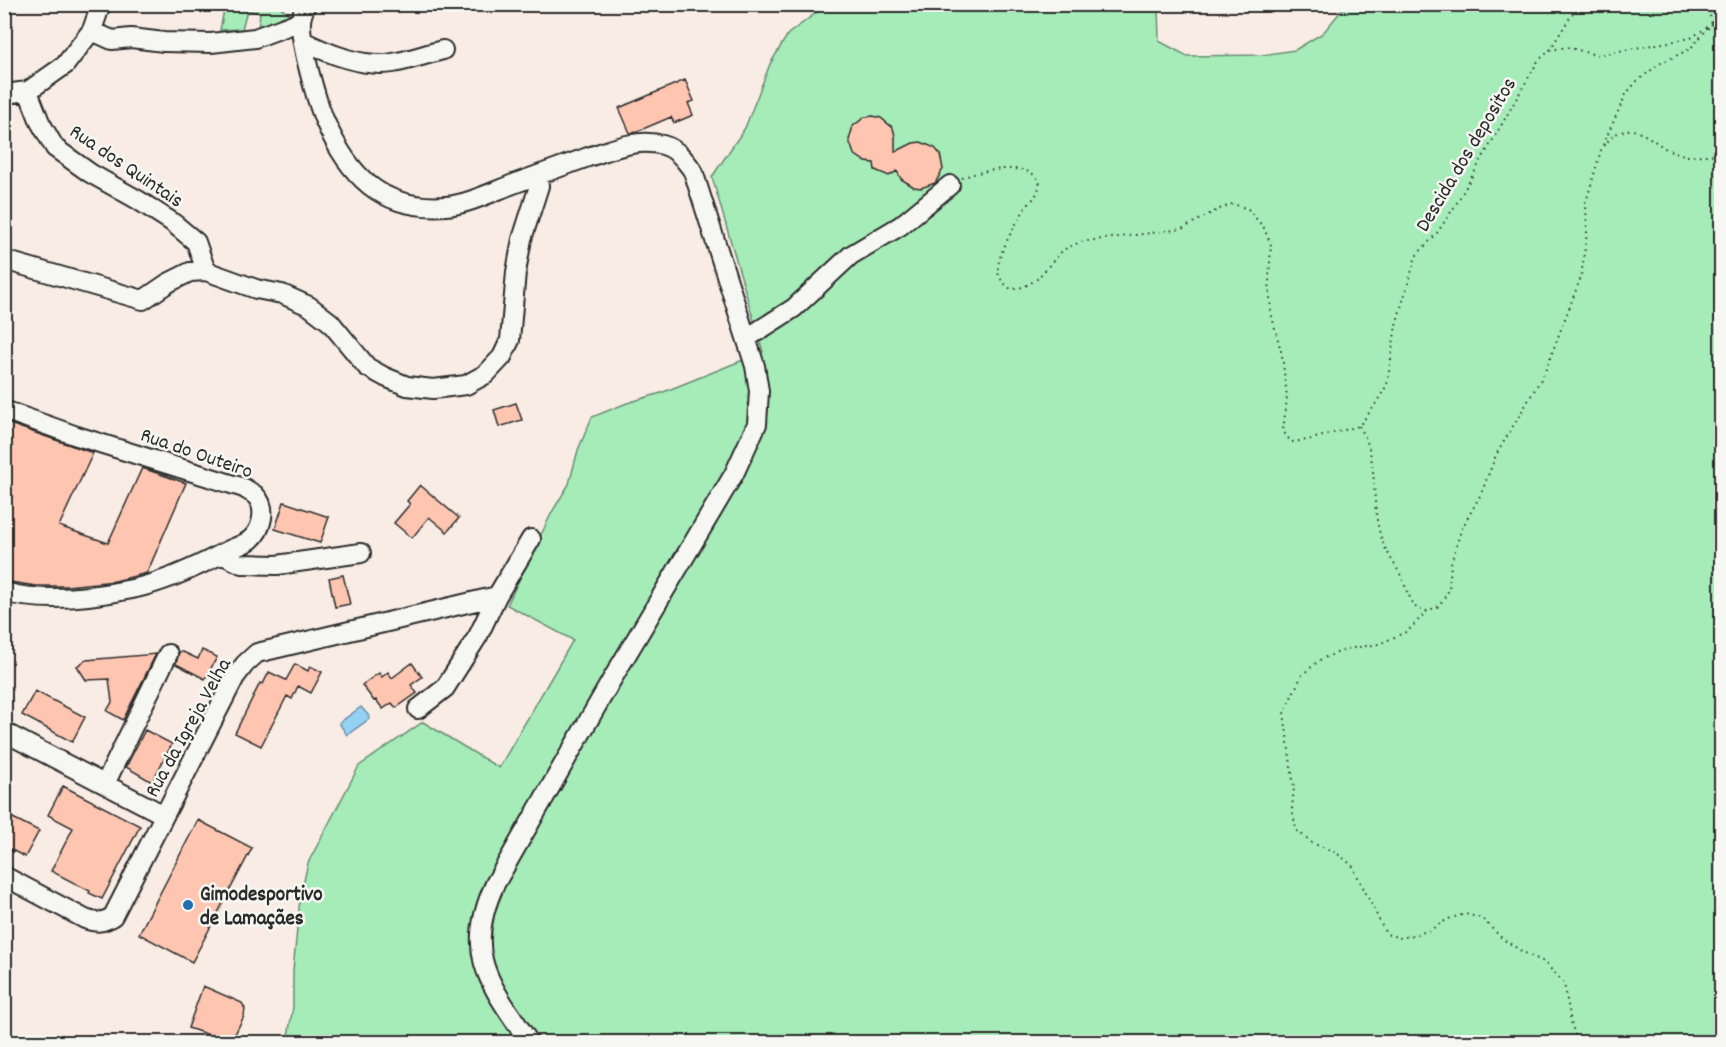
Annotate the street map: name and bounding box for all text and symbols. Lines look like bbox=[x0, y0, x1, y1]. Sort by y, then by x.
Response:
street label: Descida dos depositos bbox=[1410, 73, 1526, 238]
street label: Rua dos Quintais bbox=[62, 118, 188, 217]
street label: Rua do Outeiro bbox=[136, 422, 256, 488]
street label: Rua da Igreja Velha bbox=[139, 652, 241, 804]
place label: Gimodesportivo de Lamaçães bbox=[200, 881, 323, 935]
marker: Gimodesportivo de Lamaçães bbox=[181, 898, 195, 912]

